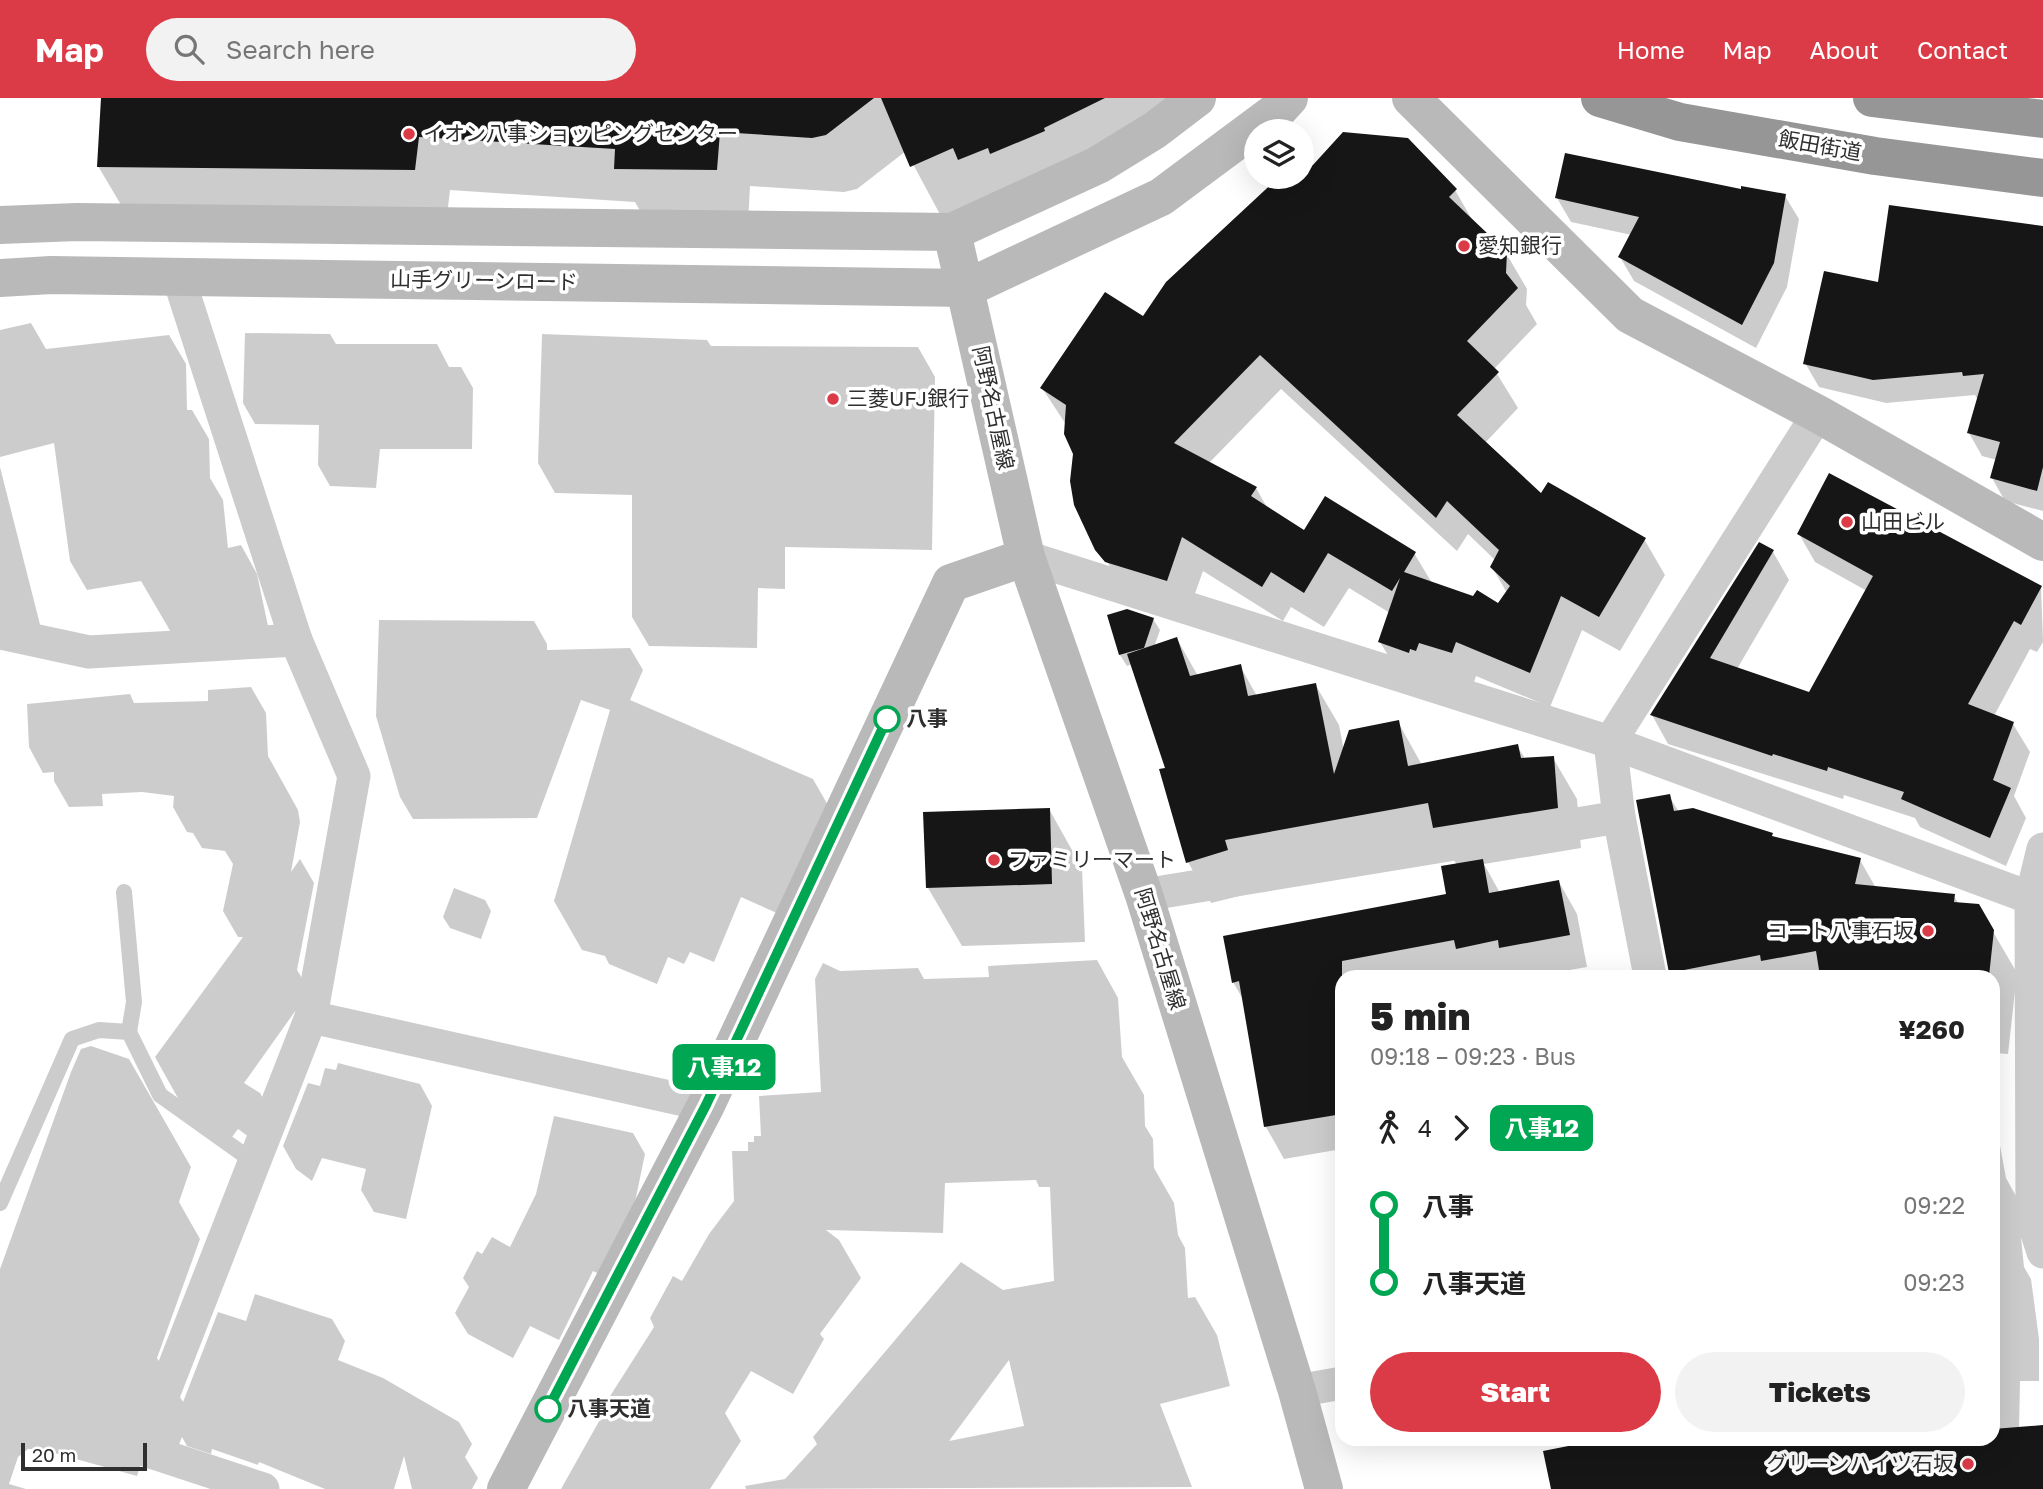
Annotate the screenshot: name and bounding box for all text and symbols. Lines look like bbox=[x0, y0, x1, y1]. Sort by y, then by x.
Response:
search box bbox=[146, 18, 636, 81]
text: Map bbox=[35, 30, 104, 69]
icon: search bbox=[170, 30, 208, 68]
text: Search here bbox=[226, 34, 375, 65]
text: Home bbox=[1617, 35, 1685, 64]
text: Map bbox=[1723, 35, 1772, 64]
text: About bbox=[1810, 35, 1879, 64]
text: Contact bbox=[1917, 35, 2008, 64]
map controls bbox=[1244, 119, 1314, 189]
button: layers bbox=[1244, 119, 1314, 189]
place label: イオン八事ショッピングセンター bbox=[423, 120, 738, 146]
street label: 飯田街道 bbox=[1777, 125, 1864, 165]
marker: イオン八事ショッピングセンター bbox=[401, 126, 417, 142]
place label: 愛知銀行 bbox=[1478, 232, 1562, 258]
marker: 愛知銀行 bbox=[1456, 238, 1472, 254]
street label: 山手グリーンロード bbox=[390, 265, 578, 295]
street label: 阿野名古屋線 bbox=[968, 343, 1020, 472]
place label: 三菱UFJ銀行 bbox=[847, 385, 969, 411]
marker: 三菱UFJ銀行 bbox=[825, 391, 841, 407]
place label: 山田ビル bbox=[1861, 508, 1945, 534]
marker: 山田ビル bbox=[1839, 514, 1855, 530]
place label: 八事 bbox=[906, 705, 948, 731]
marker: 八事 bbox=[874, 706, 900, 732]
place label: ファミリーマート bbox=[1008, 846, 1176, 872]
marker: ファミリーマート bbox=[986, 852, 1002, 868]
street label: 阿野名古屋線 bbox=[1130, 885, 1192, 1013]
place label: コート八事石坂 bbox=[1767, 917, 1914, 943]
marker: コート八事石坂 bbox=[1920, 923, 1936, 939]
text: 5 min bbox=[1370, 993, 1470, 1038]
text: ¥260 bbox=[1899, 1014, 1965, 1045]
text: 09:18 – 09:23 · Bus bbox=[1370, 1042, 1576, 1070]
line badge: 八事12 bbox=[675, 1044, 773, 1090]
text: 八事12 bbox=[687, 1052, 762, 1081]
icon: walk bbox=[1370, 1109, 1408, 1147]
icon: forward bbox=[1442, 1109, 1480, 1147]
text: 八事12 bbox=[1504, 1113, 1579, 1142]
text: 4 bbox=[1418, 1114, 1432, 1142]
text: 八事 bbox=[1422, 1191, 1474, 1222]
text: 09:22 bbox=[1903, 1191, 1965, 1219]
text: 八事天道 bbox=[1422, 1268, 1526, 1299]
text: 09:23 bbox=[1903, 1268, 1965, 1296]
button: Start bbox=[1370, 1352, 1661, 1432]
button: Tickets bbox=[1675, 1352, 1965, 1432]
place label: 八事天道 bbox=[567, 1395, 651, 1421]
marker: 八事天道 bbox=[535, 1396, 561, 1422]
scale bar bbox=[21, 1440, 147, 1472]
text: 20 m bbox=[32, 1443, 76, 1466]
place label: グリーンハイツ石坂 bbox=[1766, 1450, 1954, 1476]
marker: グリーンハイツ石坂 bbox=[1960, 1456, 1976, 1472]

